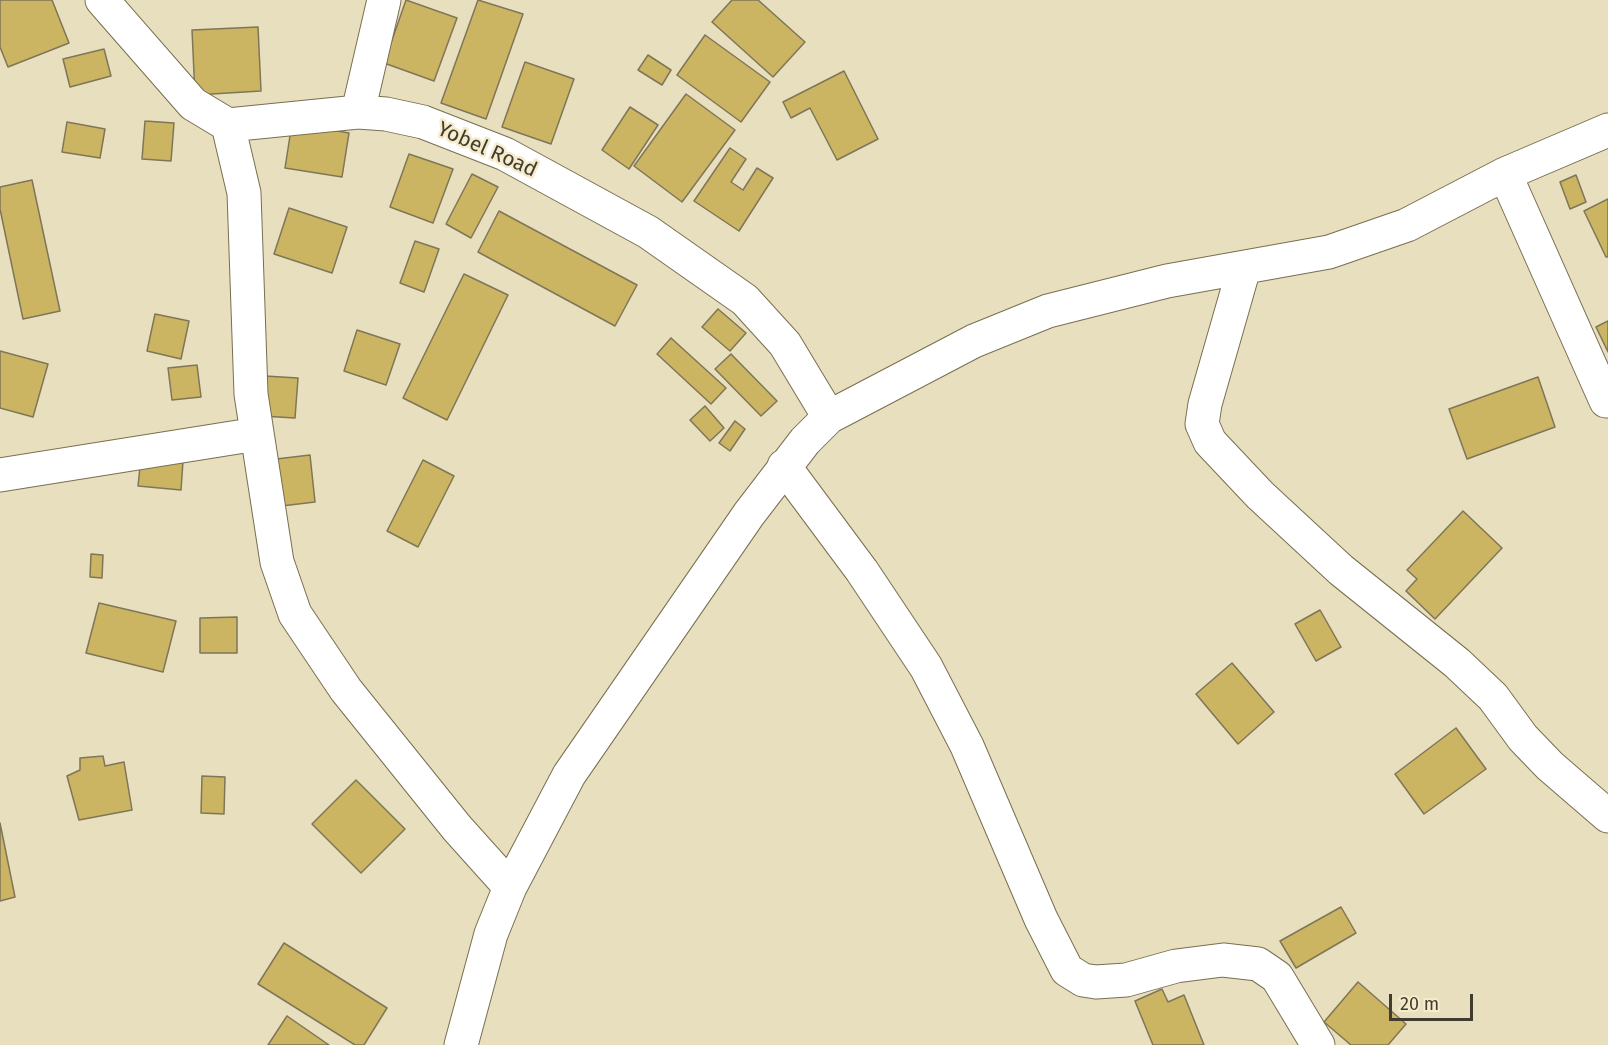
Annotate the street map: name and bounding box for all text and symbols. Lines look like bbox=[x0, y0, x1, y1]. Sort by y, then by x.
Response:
street label: Yobel Road bbox=[433, 117, 541, 183]
scale bar bbox=[1392, 982, 1476, 1020]
text: 20 m bbox=[1400, 993, 1439, 1015]

